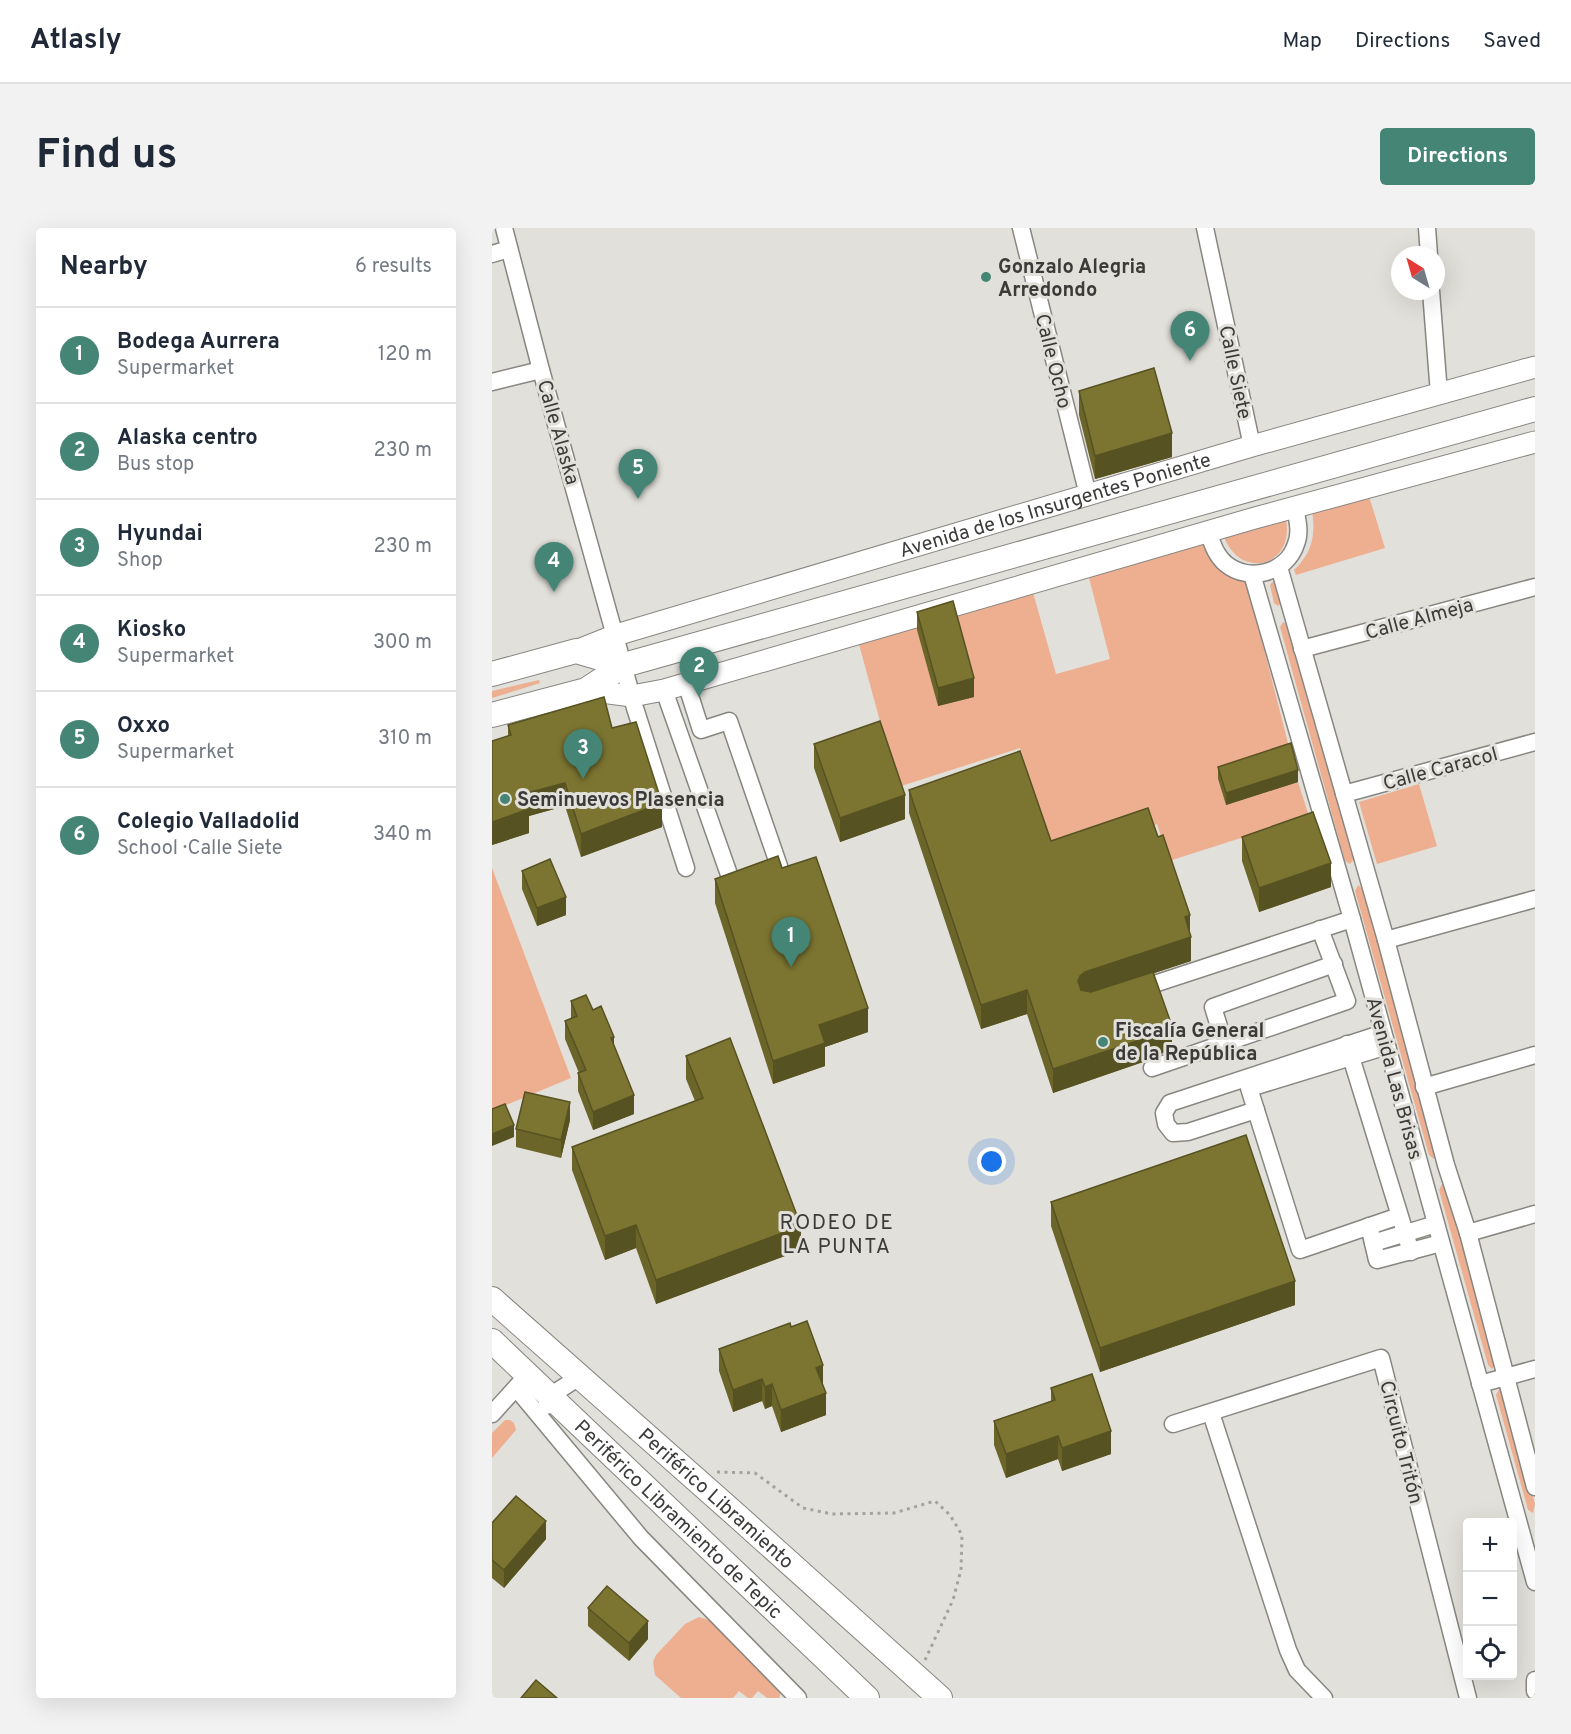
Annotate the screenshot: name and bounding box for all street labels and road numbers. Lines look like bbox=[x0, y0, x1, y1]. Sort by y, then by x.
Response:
street label: Calle Ocho bbox=[1028, 312, 1076, 411]
street label: Calle Siete bbox=[1211, 323, 1257, 422]
street label: Calle Alaska bbox=[530, 377, 584, 488]
street label: Avenida de los Insurgentes Poniente bbox=[897, 448, 1214, 565]
street label: Calle Almeja bbox=[1363, 593, 1477, 647]
street label: Calle Caracol bbox=[1380, 742, 1501, 798]
street label: Avenida Las Brisas bbox=[1359, 994, 1427, 1163]
street label: Circuito Tritón bbox=[1372, 1378, 1428, 1507]
street label: Periférico Libramiento de Tepic bbox=[568, 1415, 787, 1626]
street label: Periférico Libramiento bbox=[632, 1423, 799, 1576]

